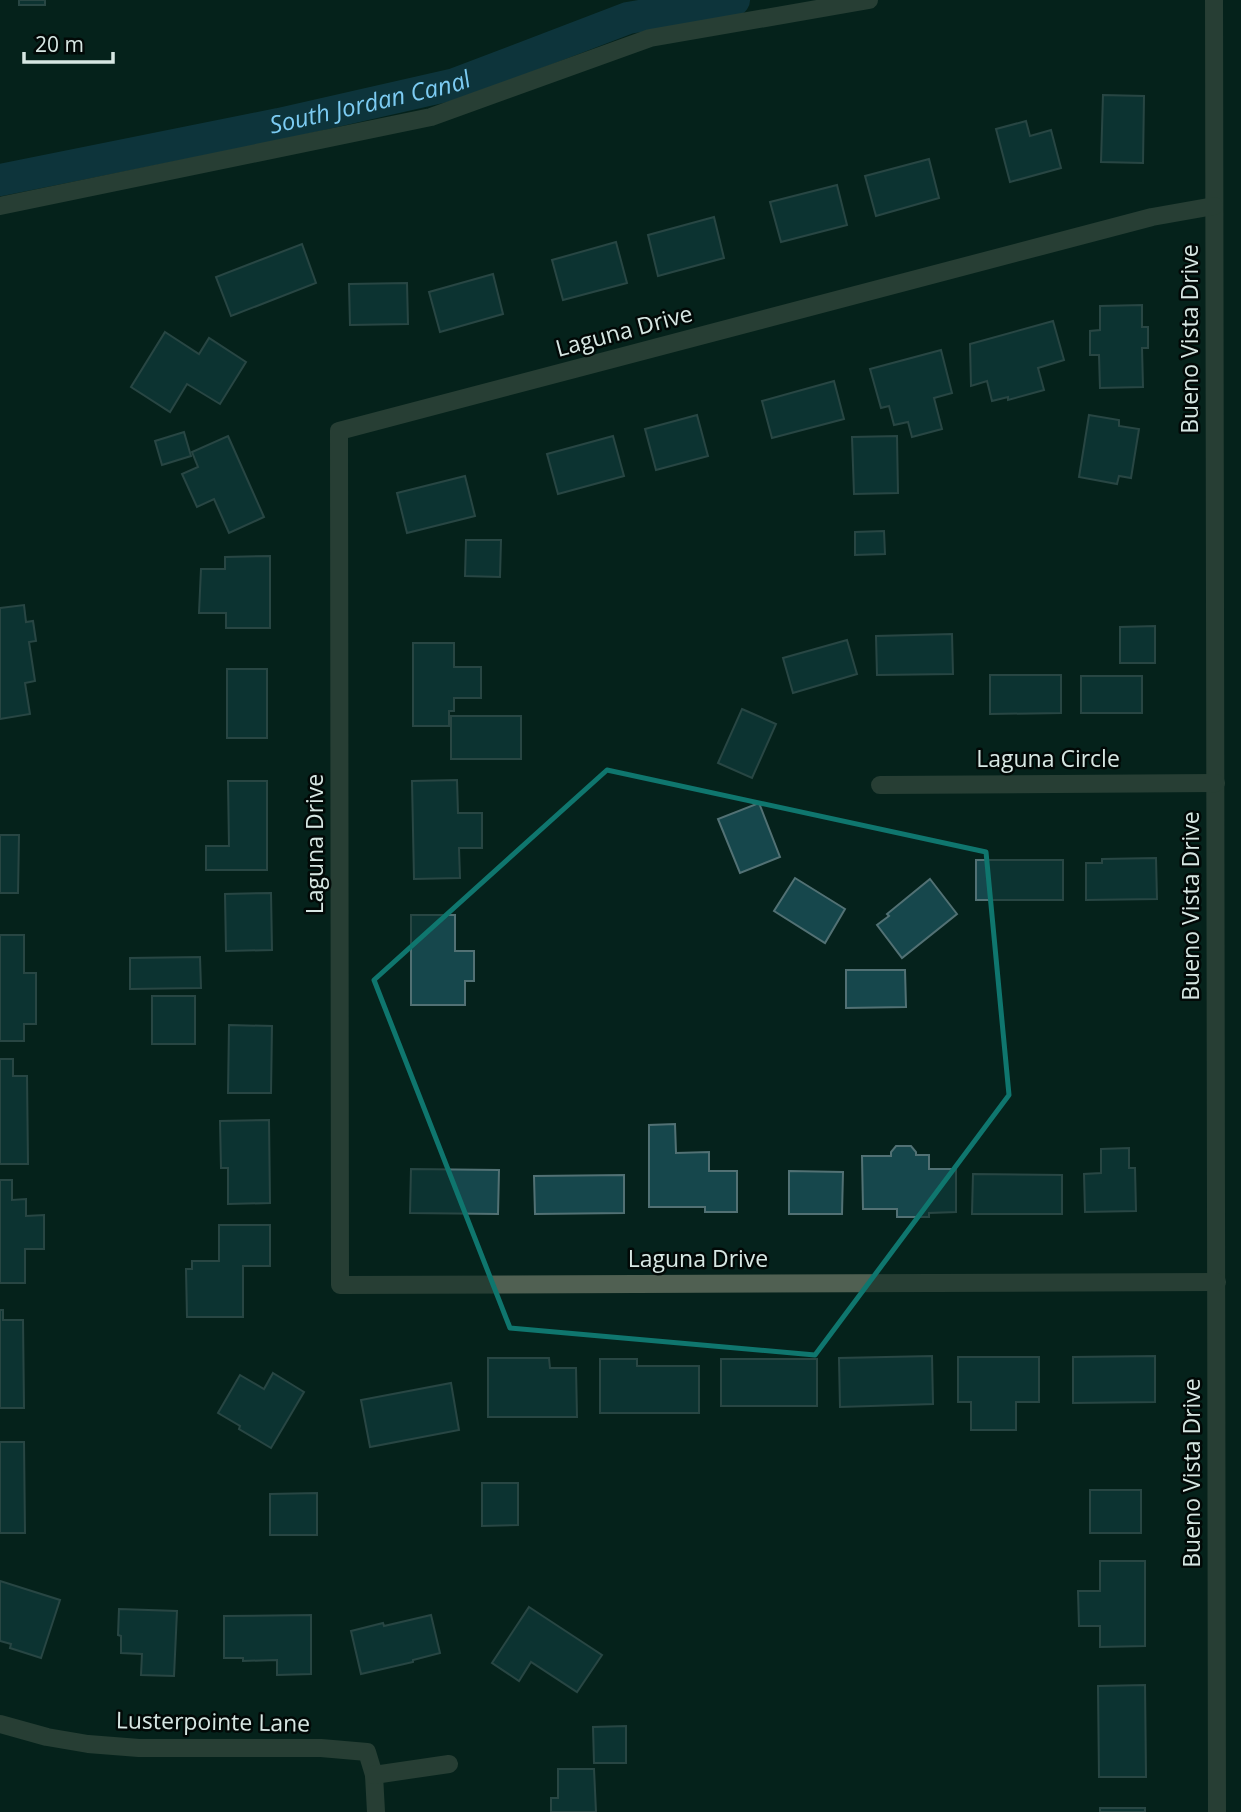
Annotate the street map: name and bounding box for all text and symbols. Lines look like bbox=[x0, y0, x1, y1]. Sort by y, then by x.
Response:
scale bar bbox=[24, 21, 114, 65]
text: 20 m bbox=[35, 30, 84, 58]
water label: South Jordan Canal bbox=[266, 61, 476, 141]
street label: Bueno Vista Drive bbox=[1173, 244, 1205, 434]
street label: Laguna Drive bbox=[552, 296, 696, 364]
street label: Laguna Circle bbox=[976, 742, 1120, 774]
street label: Laguna Drive bbox=[298, 774, 330, 914]
street label: Bueno Vista Drive bbox=[1174, 811, 1206, 1001]
street label: Laguna Drive bbox=[628, 1242, 768, 1274]
street label: Bueno Vista Drive bbox=[1175, 1378, 1207, 1568]
street label: Lusterpointe Lane bbox=[116, 1703, 310, 1739]

